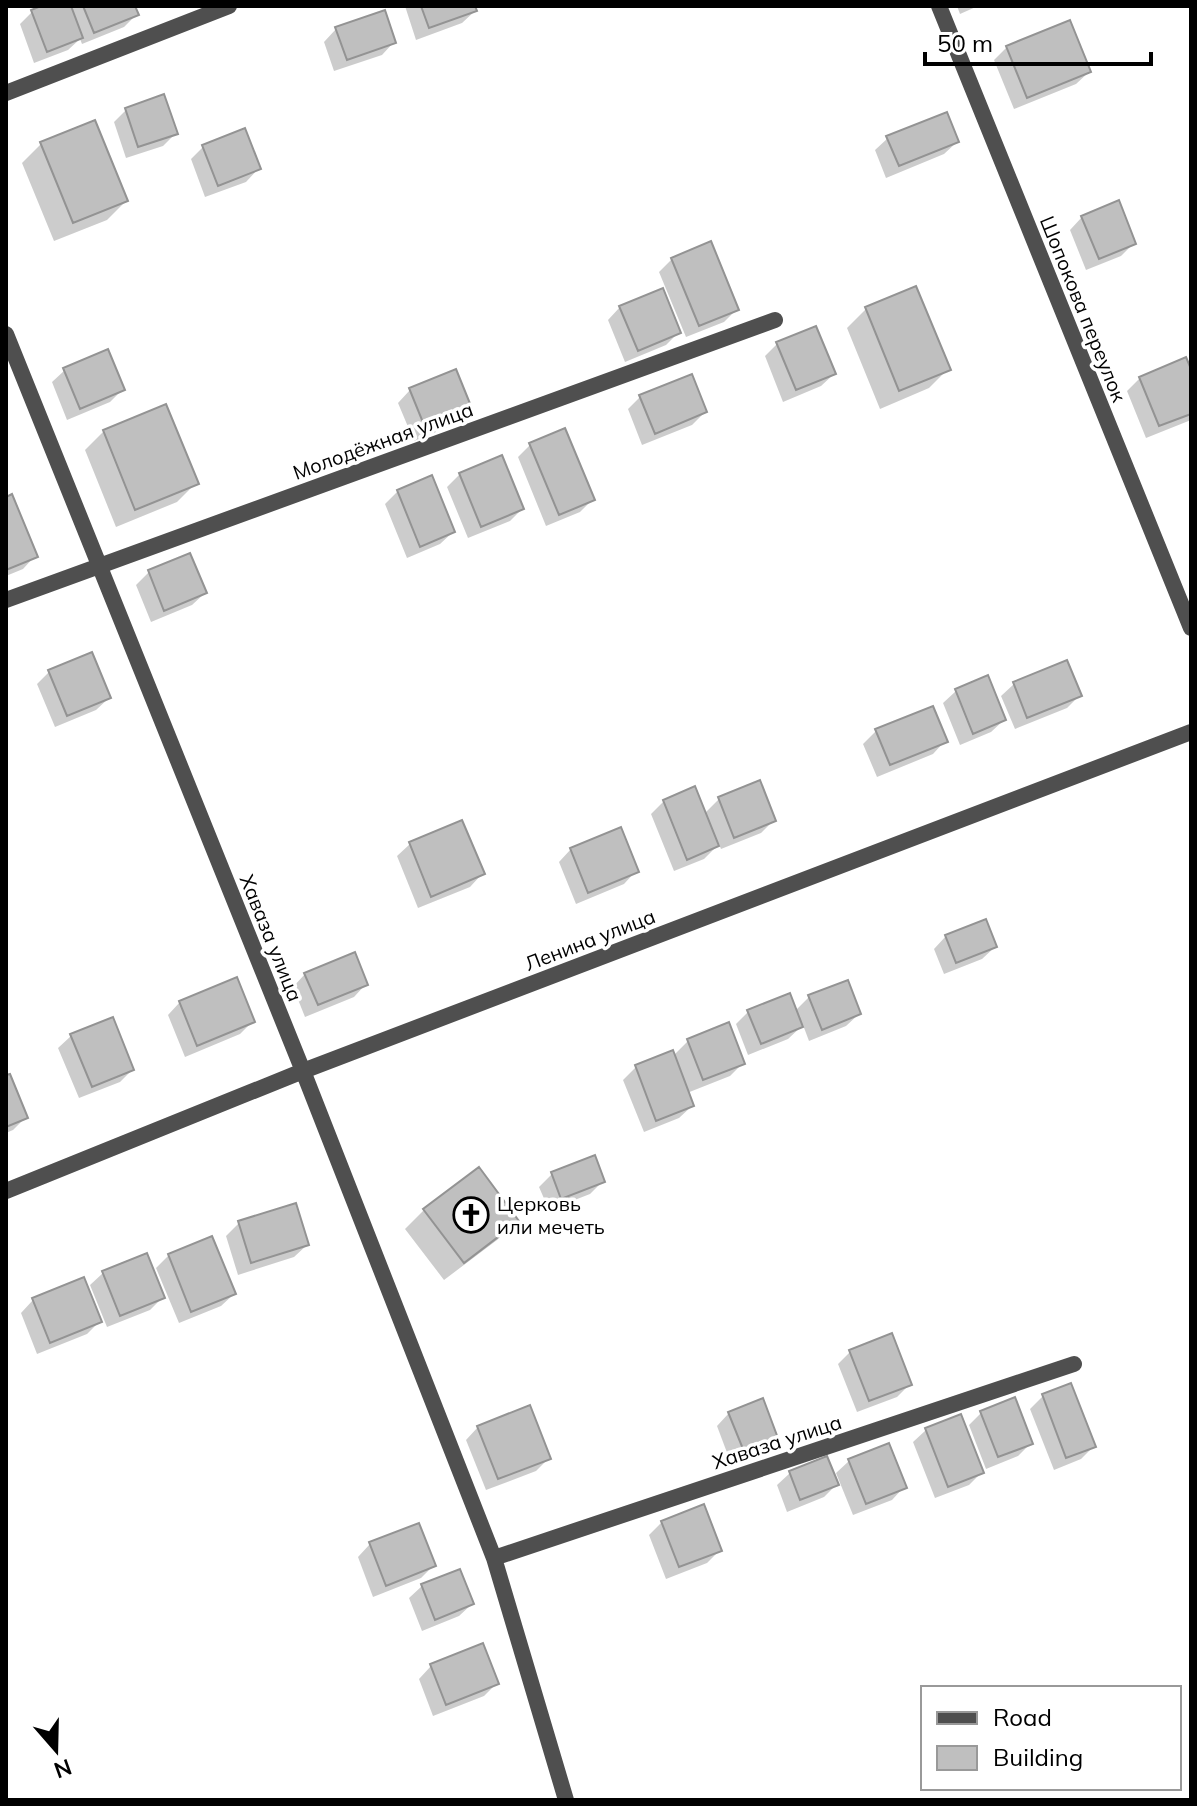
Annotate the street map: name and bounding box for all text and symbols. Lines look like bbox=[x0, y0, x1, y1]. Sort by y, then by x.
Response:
scale bar bbox=[925, 16, 1151, 66]
text: 50 m bbox=[937, 28, 993, 58]
street label: Шопокова переулок bbox=[1035, 212, 1132, 406]
street label: Молодёжная улица bbox=[289, 396, 476, 485]
street label: Хаваза улица bbox=[235, 871, 308, 1005]
street label: Ленина улица bbox=[521, 903, 659, 976]
place label: Церковь или мечеть bbox=[497, 1191, 605, 1239]
church icon: Церковь или мечеть bbox=[452, 1196, 490, 1234]
street label: Хаваза улица bbox=[709, 1409, 845, 1474]
legend bbox=[921, 1686, 1181, 1790]
text: Road bbox=[993, 1702, 1052, 1732]
north arrow bbox=[16, 1710, 96, 1790]
text: Building bbox=[993, 1742, 1083, 1772]
text: N bbox=[50, 1753, 75, 1785]

